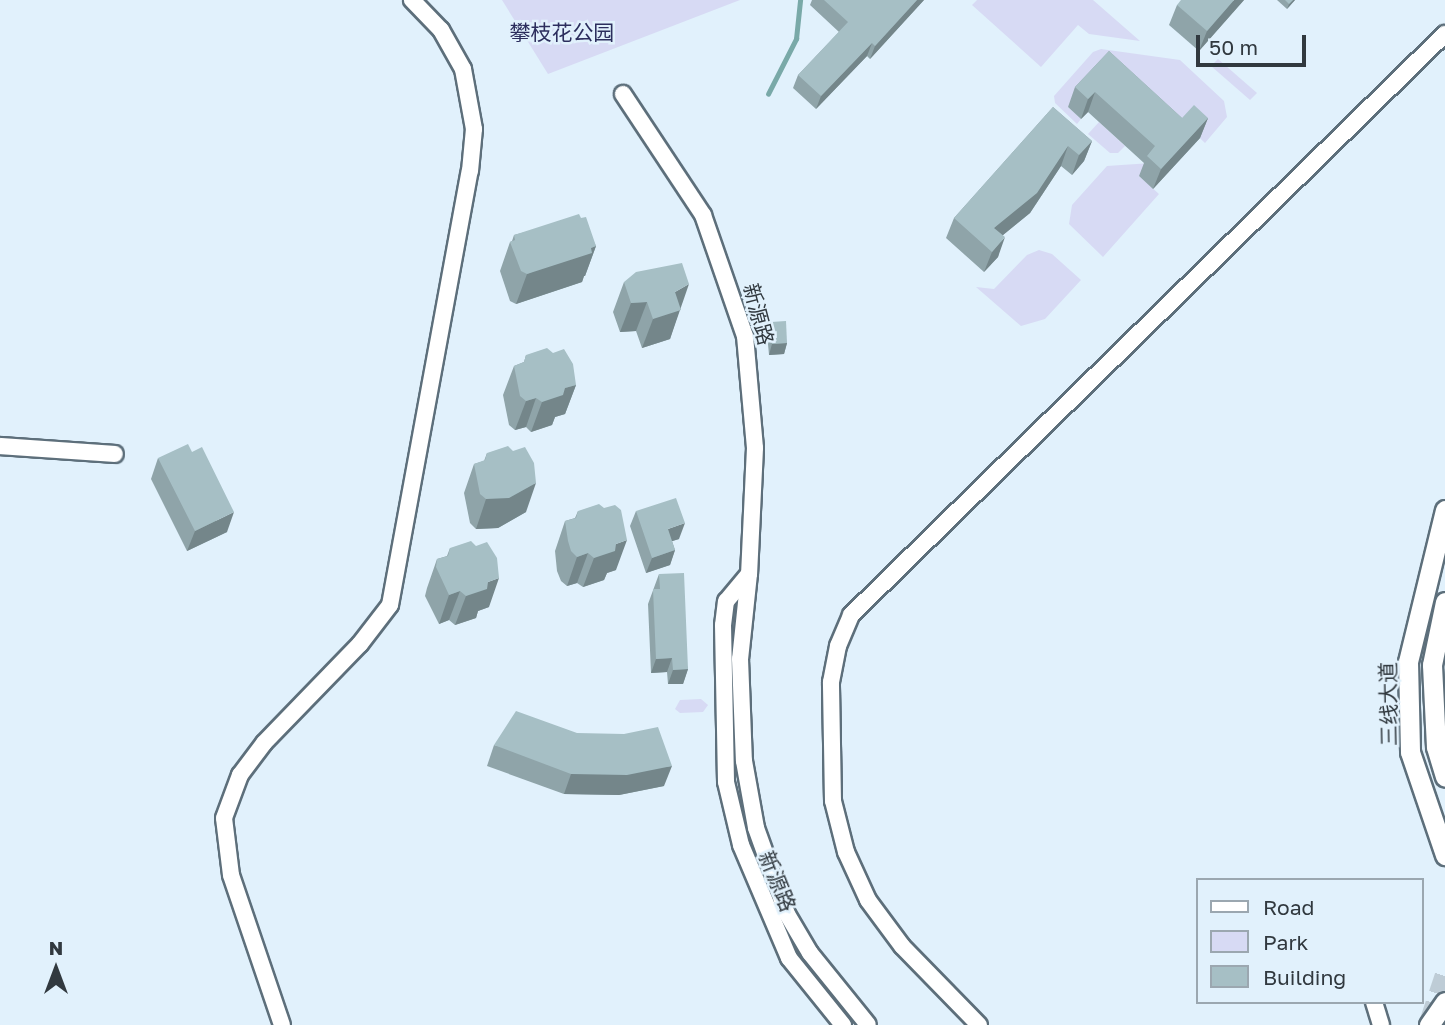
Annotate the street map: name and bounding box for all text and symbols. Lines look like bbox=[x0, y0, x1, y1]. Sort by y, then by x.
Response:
park label: 攀枝花公园 bbox=[510, 19, 614, 45]
scale bar bbox=[1200, 21, 1310, 65]
text: 50 m bbox=[1209, 34, 1258, 60]
street label: 新源路 bbox=[739, 280, 779, 348]
street label: 三线大道 bbox=[1375, 662, 1401, 746]
street label: 新源路 bbox=[755, 847, 801, 915]
legend bbox=[1196, 878, 1424, 1004]
text: Road bbox=[1263, 894, 1314, 920]
text: Park bbox=[1263, 929, 1308, 955]
north arrow bbox=[21, 934, 91, 1004]
text: N bbox=[49, 936, 63, 959]
text: Building bbox=[1263, 964, 1346, 990]

